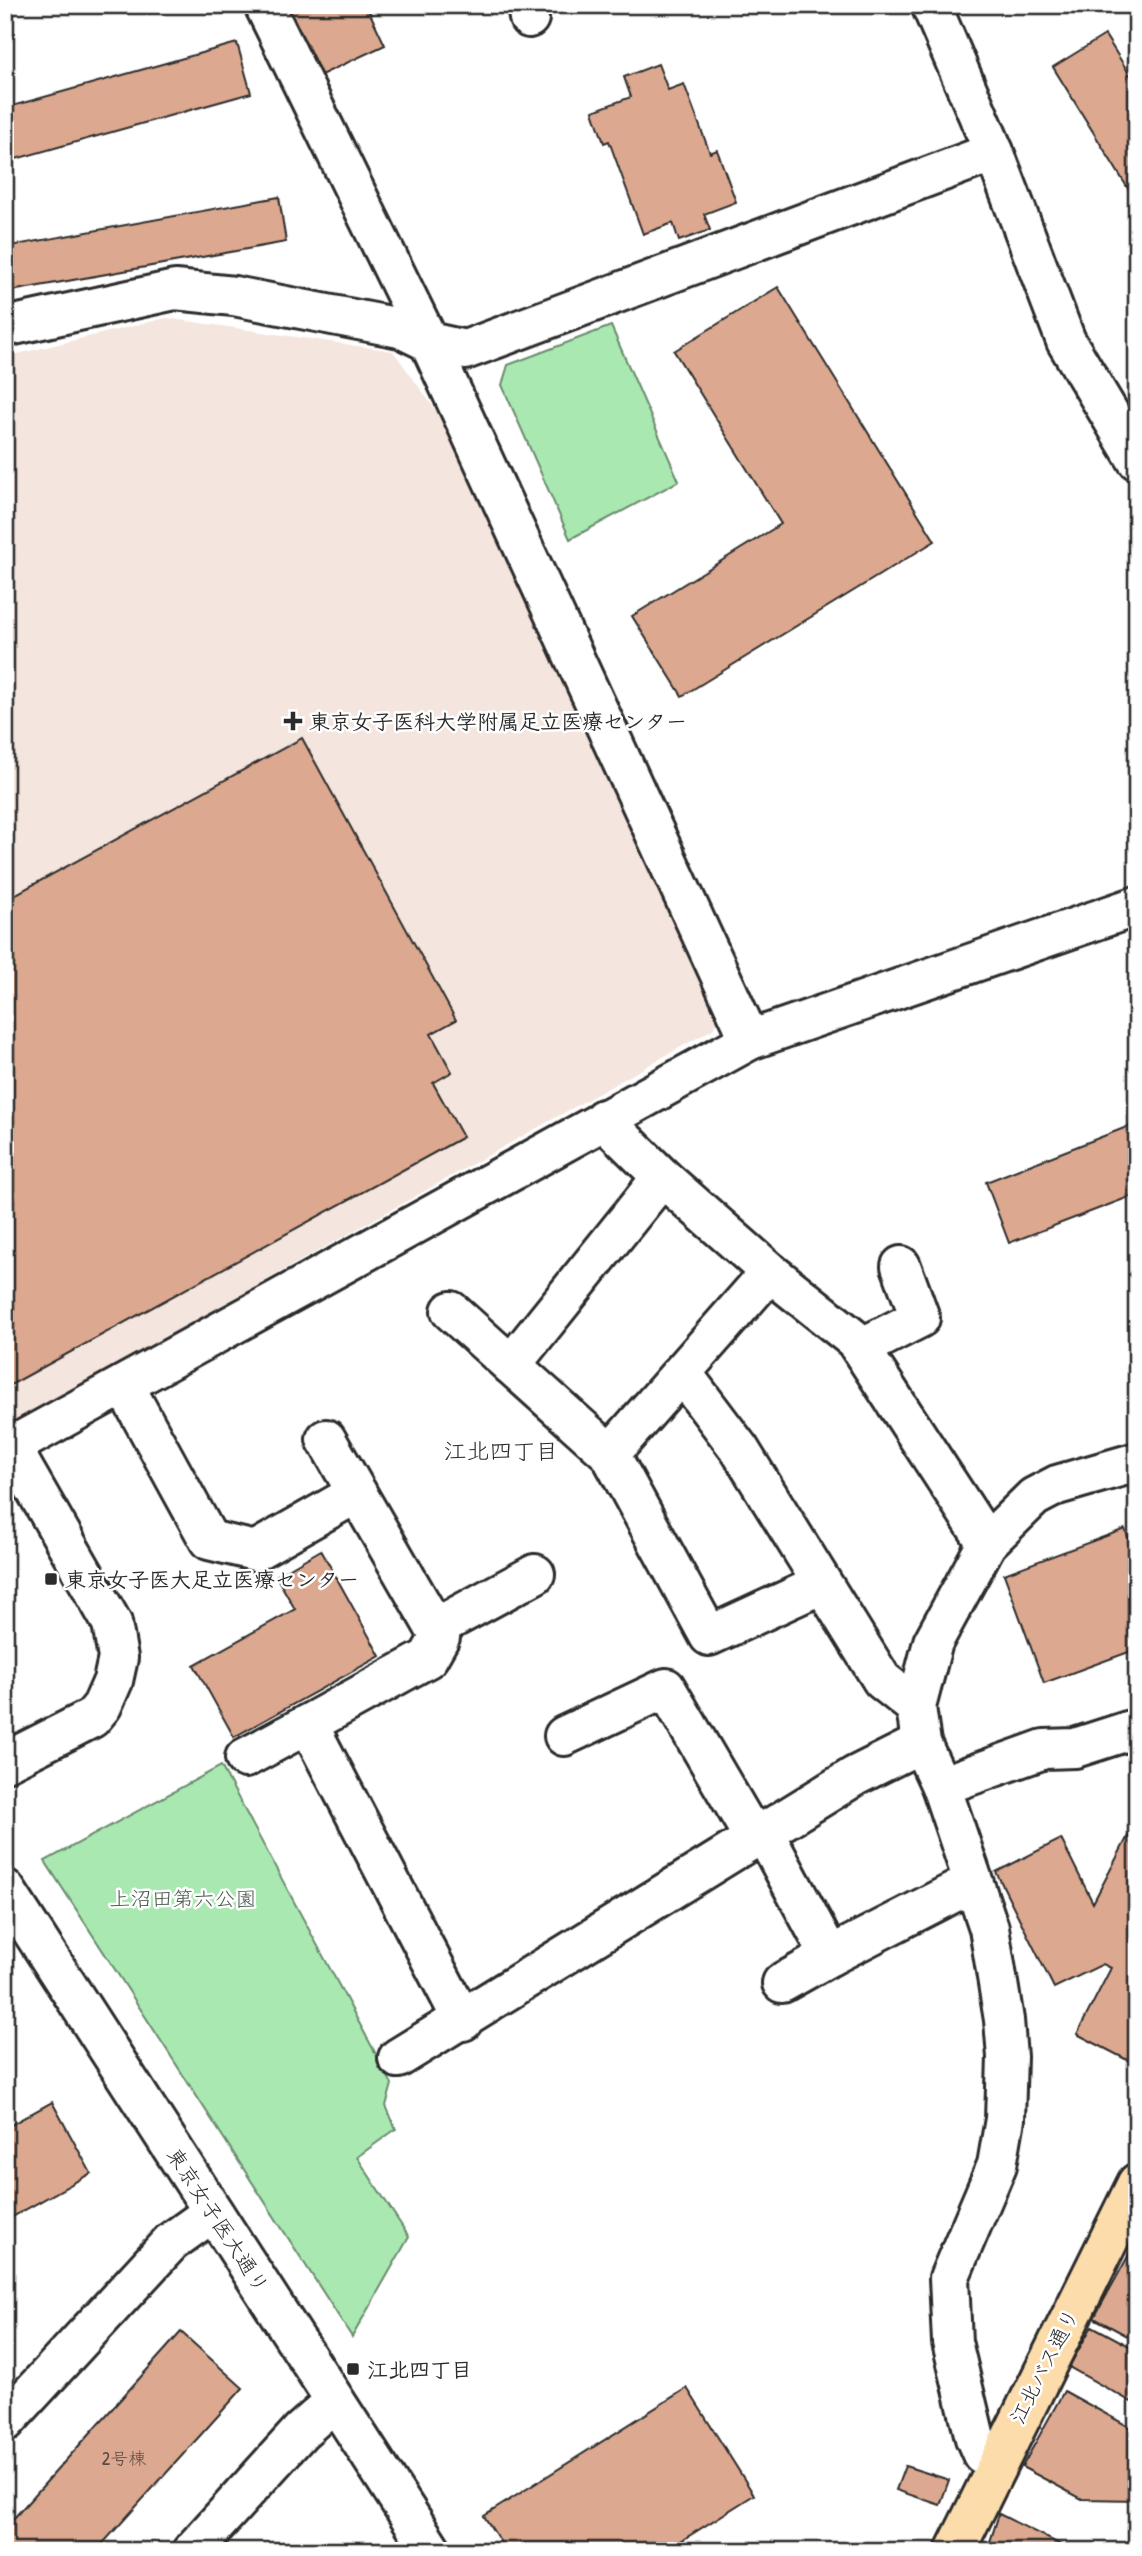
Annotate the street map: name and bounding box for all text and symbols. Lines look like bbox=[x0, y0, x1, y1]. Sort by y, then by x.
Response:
place label: 東京女子医科大学附属足立医療センター bbox=[309, 707, 687, 736]
marker: 東京女子医科大学附属足立医療センター bbox=[283, 711, 303, 731]
district label: 江北四丁目 bbox=[444, 1435, 559, 1466]
place label: 東京女子医大足立医療センター bbox=[65, 1565, 359, 1594]
marker: 東京女子医大足立医療センター bbox=[43, 1571, 59, 1587]
park label: 上沼田第六公園 bbox=[110, 1884, 257, 1913]
street label: 東京女子医大通り bbox=[160, 2142, 276, 2298]
street label: 江北バス通り bbox=[1002, 2303, 1086, 2429]
place label: 江北四丁目 bbox=[367, 2355, 472, 2384]
marker: 江北四丁目 bbox=[345, 2361, 361, 2377]
house number: 2号棟 bbox=[102, 2446, 146, 2471]

